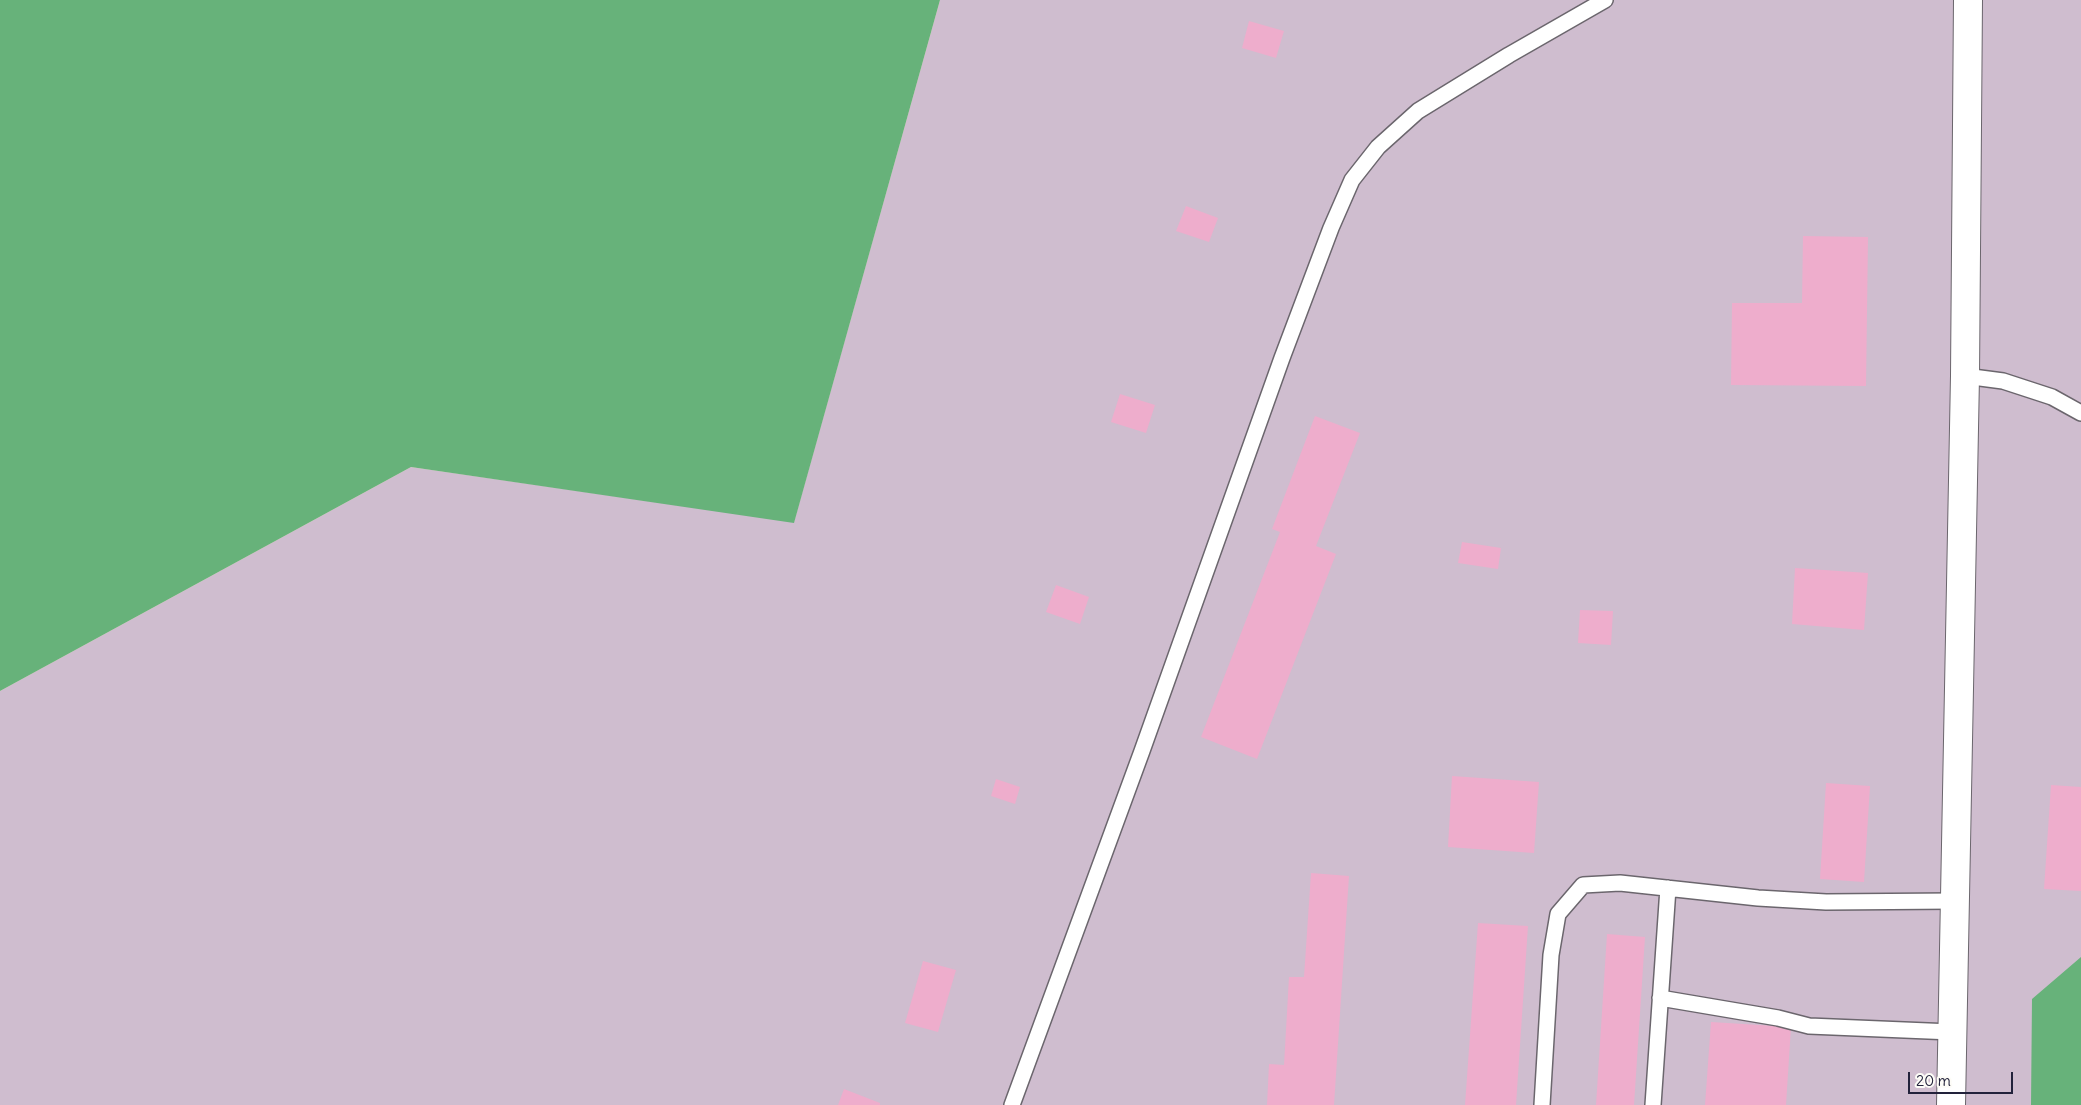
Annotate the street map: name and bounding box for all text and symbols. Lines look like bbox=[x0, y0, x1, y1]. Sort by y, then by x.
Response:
scale bar bbox=[1911, 1062, 2016, 1094]
text: 20 m bbox=[1916, 1071, 1951, 1090]

